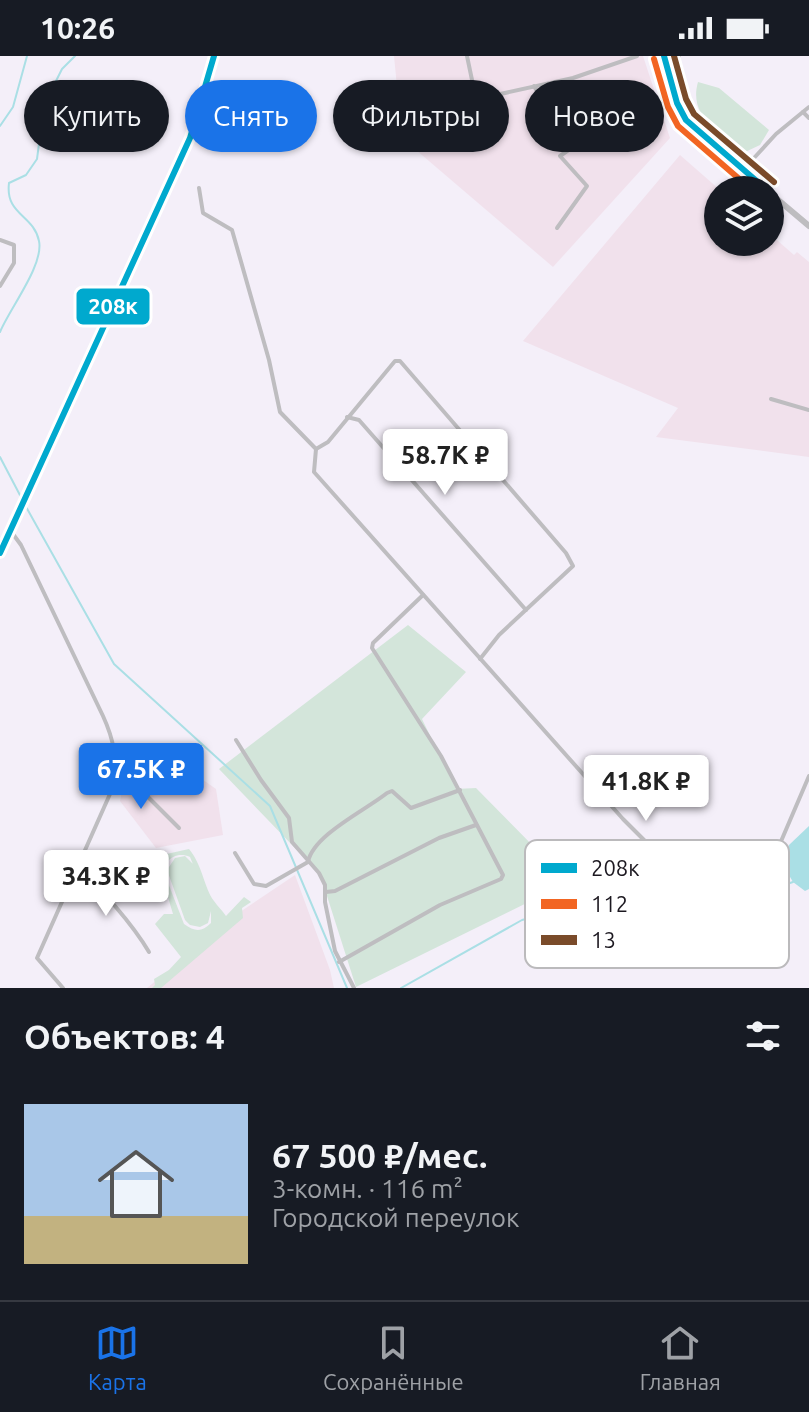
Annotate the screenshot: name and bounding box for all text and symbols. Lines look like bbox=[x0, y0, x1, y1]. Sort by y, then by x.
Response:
text: 10:26 bbox=[40, 11, 115, 45]
chip: Купить bbox=[24, 80, 169, 152]
chip: Снять bbox=[185, 80, 317, 152]
chip: Фильтры bbox=[333, 80, 509, 152]
chip: Новое bbox=[525, 80, 664, 152]
map controls bbox=[704, 176, 784, 256]
button: layers bbox=[704, 176, 784, 256]
line badge: 208к bbox=[75, 287, 151, 326]
text: 208к bbox=[88, 293, 138, 318]
pin: 58.7K ₽ bbox=[371, 429, 519, 497]
text: 58.7K ₽ bbox=[401, 440, 489, 469]
pin: 67.5K ₽ bbox=[67, 743, 215, 811]
text: 67.5K ₽ bbox=[97, 754, 185, 783]
pin: 41.8K ₽ bbox=[572, 755, 720, 823]
text: 41.8K ₽ bbox=[602, 766, 690, 795]
legend bbox=[525, 840, 789, 968]
pin: 34.3K ₽ bbox=[32, 850, 180, 918]
text: 208к bbox=[591, 855, 640, 880]
text: 34.3K ₽ bbox=[62, 861, 150, 890]
text: 112 bbox=[591, 891, 628, 916]
text: 13 bbox=[591, 927, 616, 952]
icon: filters bbox=[741, 1014, 785, 1058]
text: Объектов: 4 bbox=[24, 1017, 225, 1055]
icon: home bbox=[88, 1136, 184, 1232]
text: 67 500 ₽/мес. bbox=[272, 1136, 487, 1174]
text: 3-комн. · 116 m² bbox=[272, 1174, 463, 1203]
text: Городской переулок bbox=[272, 1203, 519, 1232]
tab: Карта bbox=[88, 1321, 147, 1394]
tab: Сохранённые bbox=[323, 1321, 464, 1394]
tab: Главная bbox=[640, 1321, 721, 1394]

